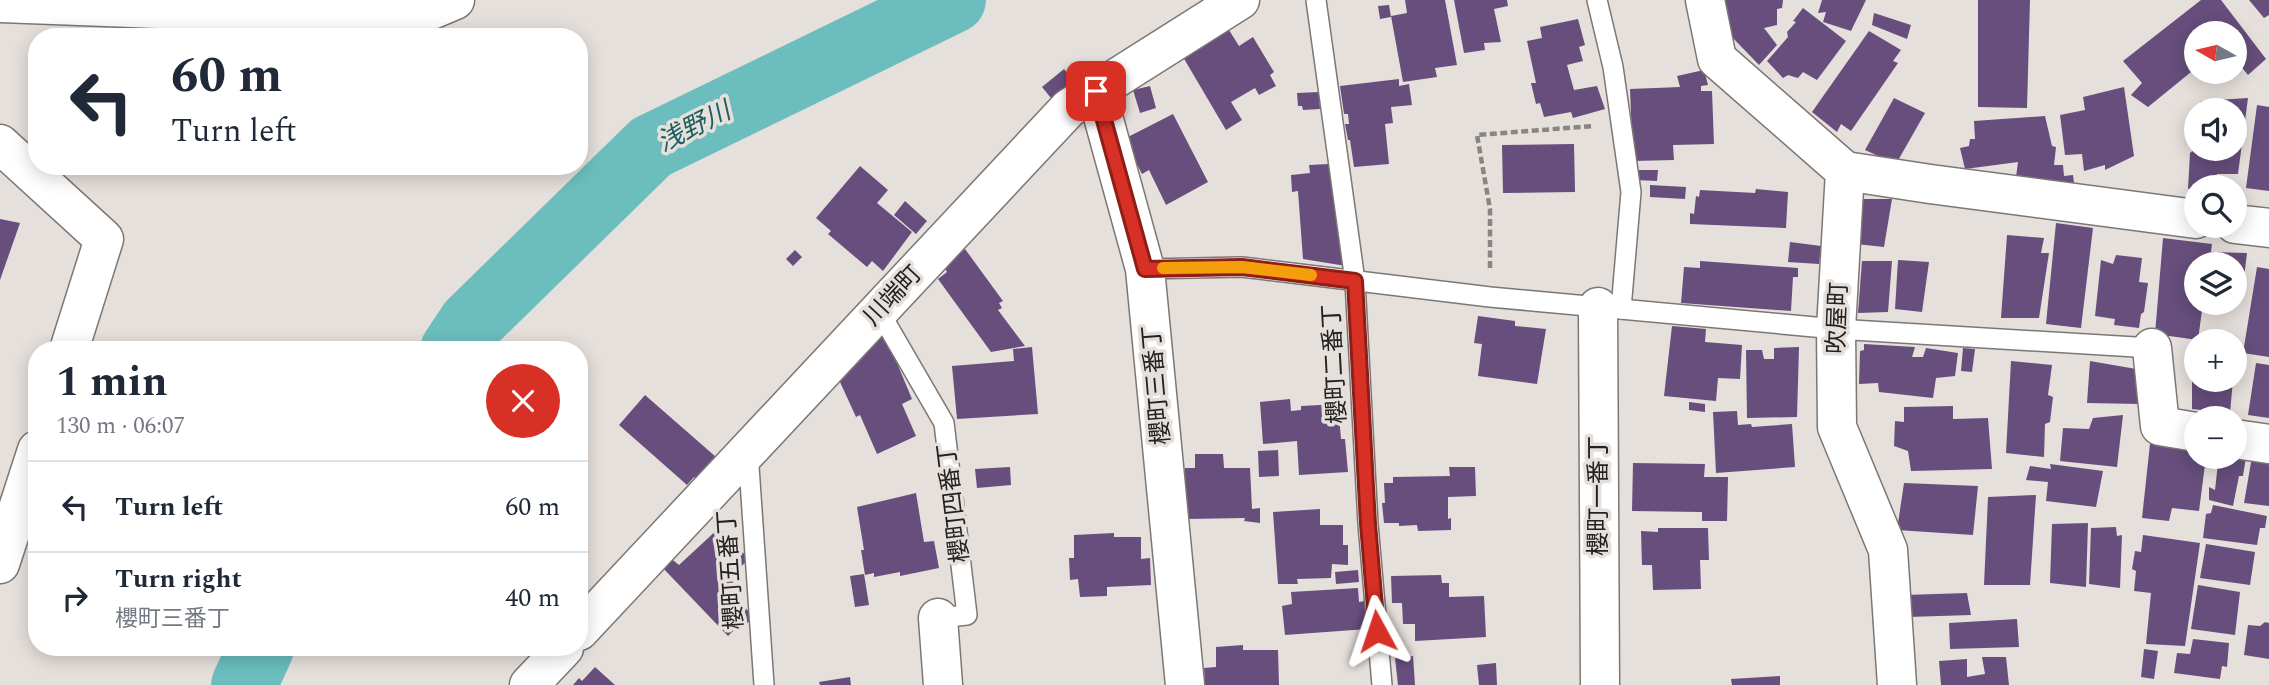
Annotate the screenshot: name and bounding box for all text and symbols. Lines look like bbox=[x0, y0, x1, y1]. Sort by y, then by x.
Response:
north arrow bbox=[2184, 21, 2247, 84]
map controls bbox=[2184, 21, 2247, 469]
text: 60 m bbox=[171, 39, 282, 114]
icon: left bbox=[56, 56, 147, 147]
pin bbox=[1066, 61, 1126, 121]
icon: arrive bbox=[1077, 72, 1115, 110]
water label: 浅野川 bbox=[650, 90, 740, 163]
button: sound bbox=[2184, 98, 2247, 161]
text: Turn left bbox=[171, 107, 297, 156]
button: search bbox=[2184, 175, 2247, 238]
button: layers bbox=[2184, 252, 2247, 315]
street label: 川端町 bbox=[855, 257, 931, 335]
street label: 吹屋町 bbox=[1819, 281, 1857, 355]
street label: 櫻町二番丁 bbox=[1314, 303, 1356, 425]
street label: 櫻町三番丁 bbox=[1134, 324, 1180, 446]
button: + bbox=[2184, 329, 2247, 392]
text: 1 min bbox=[56, 351, 168, 414]
button: close bbox=[486, 364, 560, 438]
button: − bbox=[2184, 406, 2247, 469]
text: 130 m · 06:07 bbox=[56, 409, 185, 444]
street label: 櫻町一番丁 bbox=[1581, 436, 1617, 556]
street label: 櫻町四番丁 bbox=[929, 441, 979, 565]
text: Turn left bbox=[115, 487, 223, 527]
text: 60 m bbox=[505, 487, 560, 527]
icon: left bbox=[56, 488, 94, 526]
street label: 櫻町五番丁 bbox=[709, 509, 753, 631]
text: Turn right bbox=[115, 559, 242, 599]
text: 40 m bbox=[505, 578, 560, 618]
icon: right bbox=[56, 579, 94, 617]
position arrow bbox=[1340, 594, 1414, 668]
text: 櫻町三番丁 bbox=[115, 602, 230, 637]

